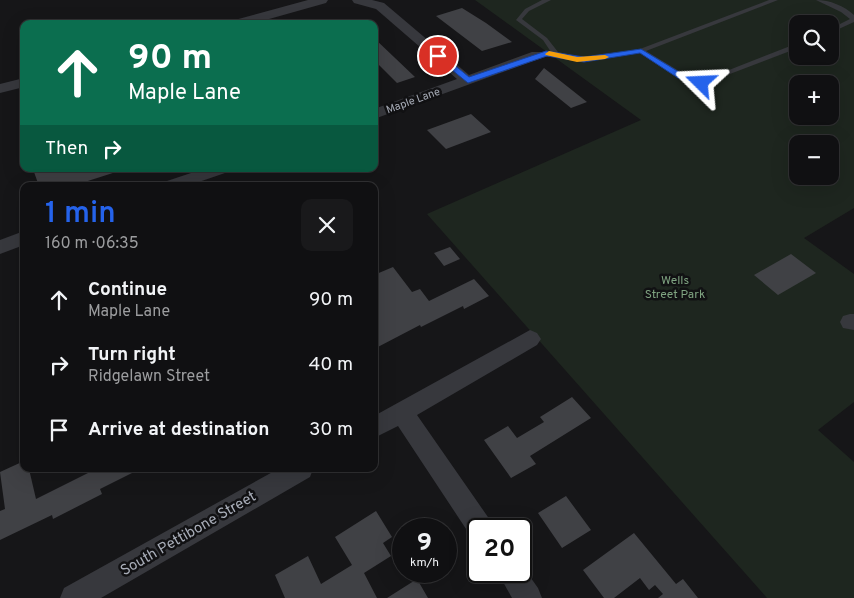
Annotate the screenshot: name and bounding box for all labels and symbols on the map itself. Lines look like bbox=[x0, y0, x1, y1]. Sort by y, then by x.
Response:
pin bbox=[417, 35, 459, 77]
position arrow bbox=[674, 56, 726, 108]
street label: Maple Lane bbox=[384, 85, 442, 117]
park label: Wells Street Park bbox=[645, 273, 705, 303]
street label: South Pettibone Street bbox=[118, 488, 260, 581]
speed limit sign: 20 bbox=[467, 518, 532, 583]

